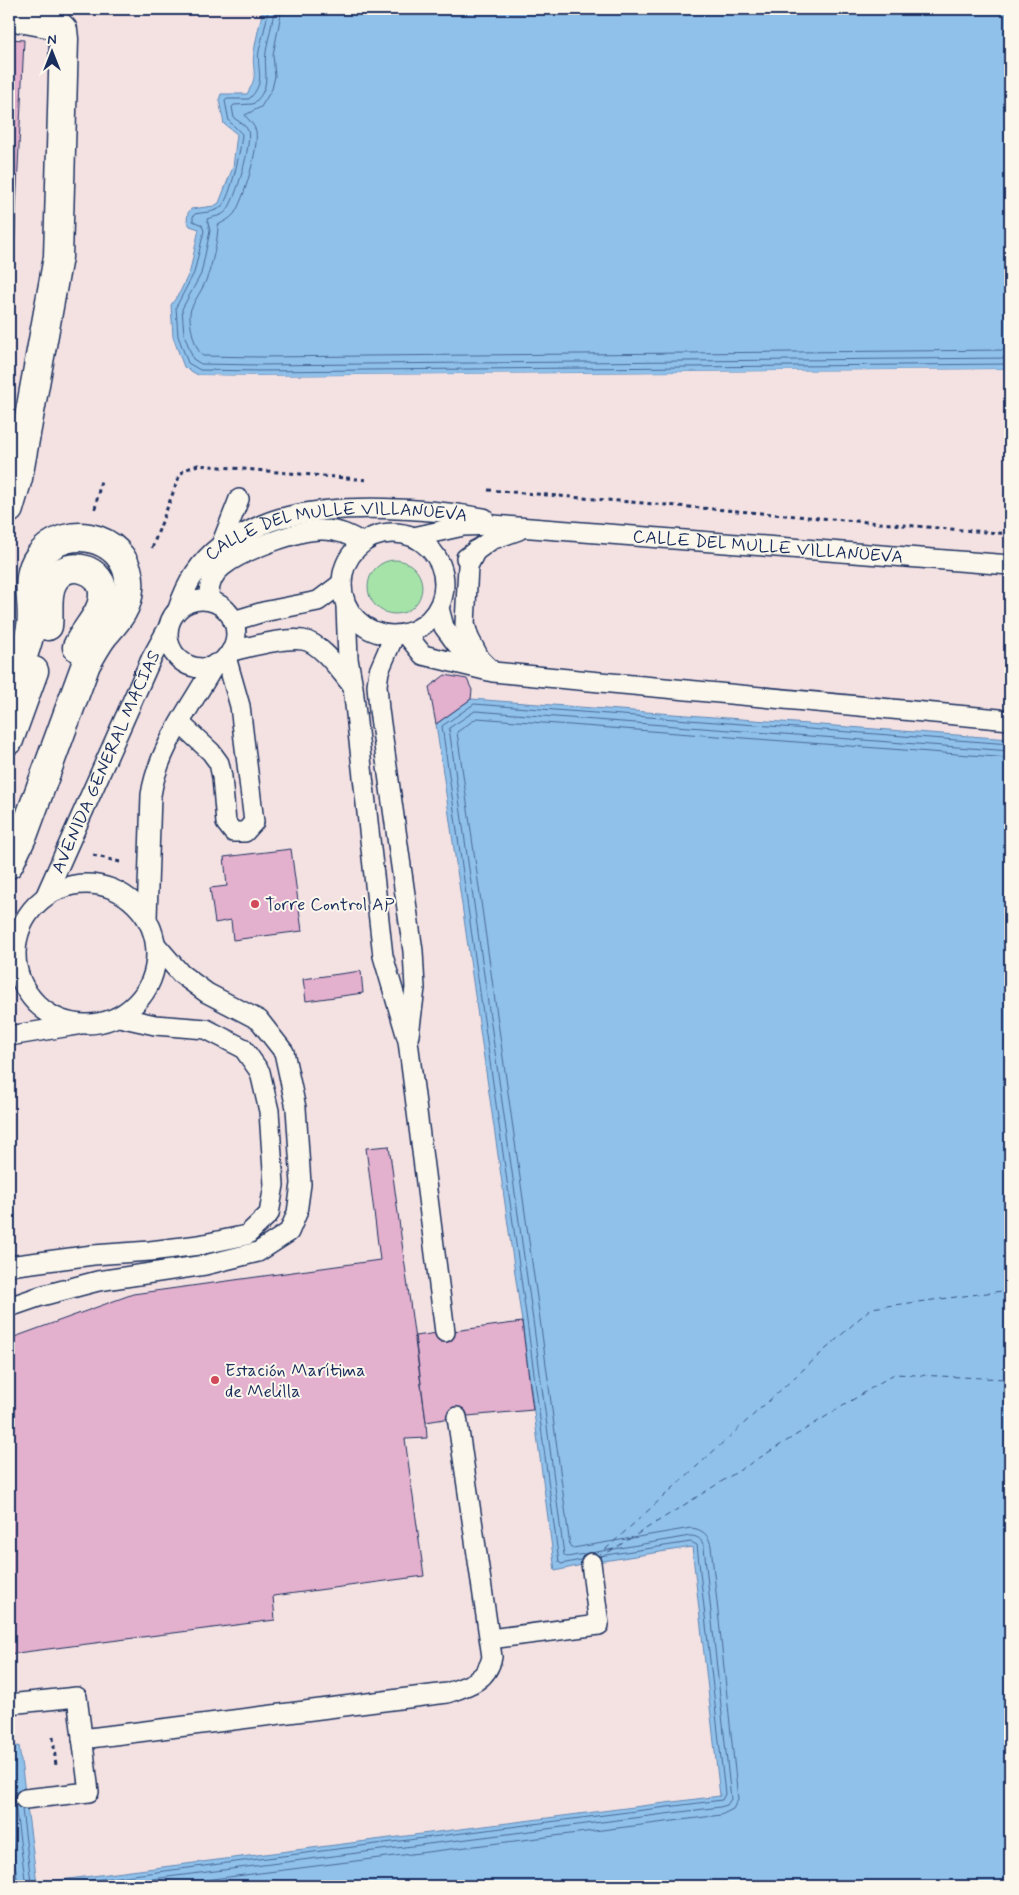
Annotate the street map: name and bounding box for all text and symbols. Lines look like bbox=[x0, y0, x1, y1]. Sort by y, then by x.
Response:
north arrow bbox=[28, 28, 78, 78]
text: N bbox=[47, 31, 57, 49]
street label: CALLE DEL MULLE VILLANUEVA bbox=[200, 497, 469, 566]
street label: CALLE DEL MULLE VILLANUEVA bbox=[632, 525, 904, 570]
street label: AVENIDA GENERAL MACÍAS bbox=[46, 646, 167, 877]
place label: Torre Control AP bbox=[265, 893, 395, 917]
marker: Torre Control AP bbox=[249, 898, 261, 910]
place label: Estación Marítima de Melilla bbox=[225, 1359, 365, 1404]
marker: Estación Marítima de Melilla bbox=[209, 1374, 221, 1386]

